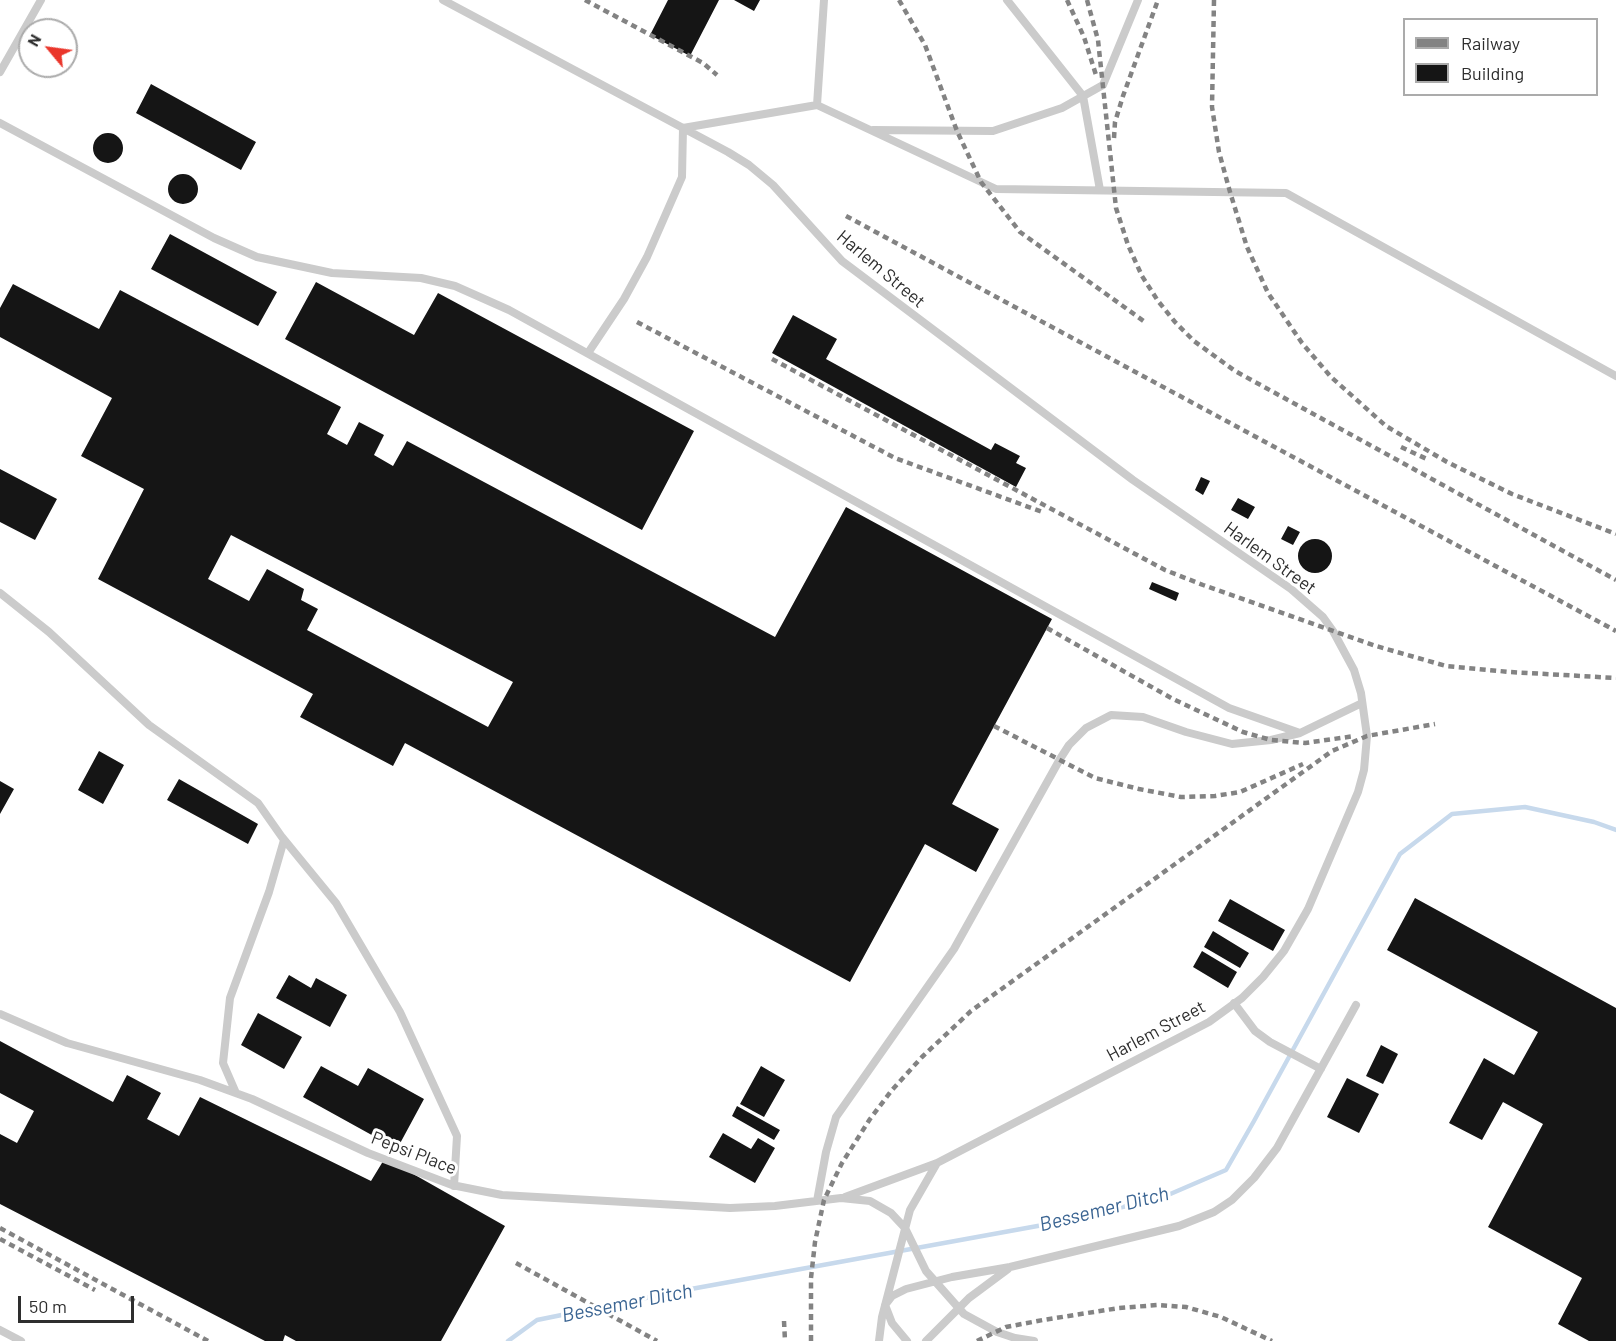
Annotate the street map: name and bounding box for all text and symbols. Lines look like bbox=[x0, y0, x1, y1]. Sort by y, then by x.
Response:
north arrow bbox=[18, 18, 78, 78]
legend bbox=[1403, 18, 1598, 96]
text: N bbox=[23, 31, 44, 49]
text: Railway bbox=[1461, 32, 1520, 54]
text: Building bbox=[1461, 62, 1524, 84]
street label: Harlem Street bbox=[832, 226, 930, 312]
street label: Harlem Street bbox=[1220, 517, 1320, 599]
street label: Harlem Street bbox=[1103, 996, 1209, 1066]
street label: Pepsi Place bbox=[368, 1127, 460, 1179]
water label: Bessemer Ditch bbox=[1037, 1181, 1171, 1237]
water label: Bessemer Ditch bbox=[560, 1279, 694, 1327]
scale bar bbox=[21, 1284, 136, 1322]
text: 50 m bbox=[29, 1295, 67, 1317]

